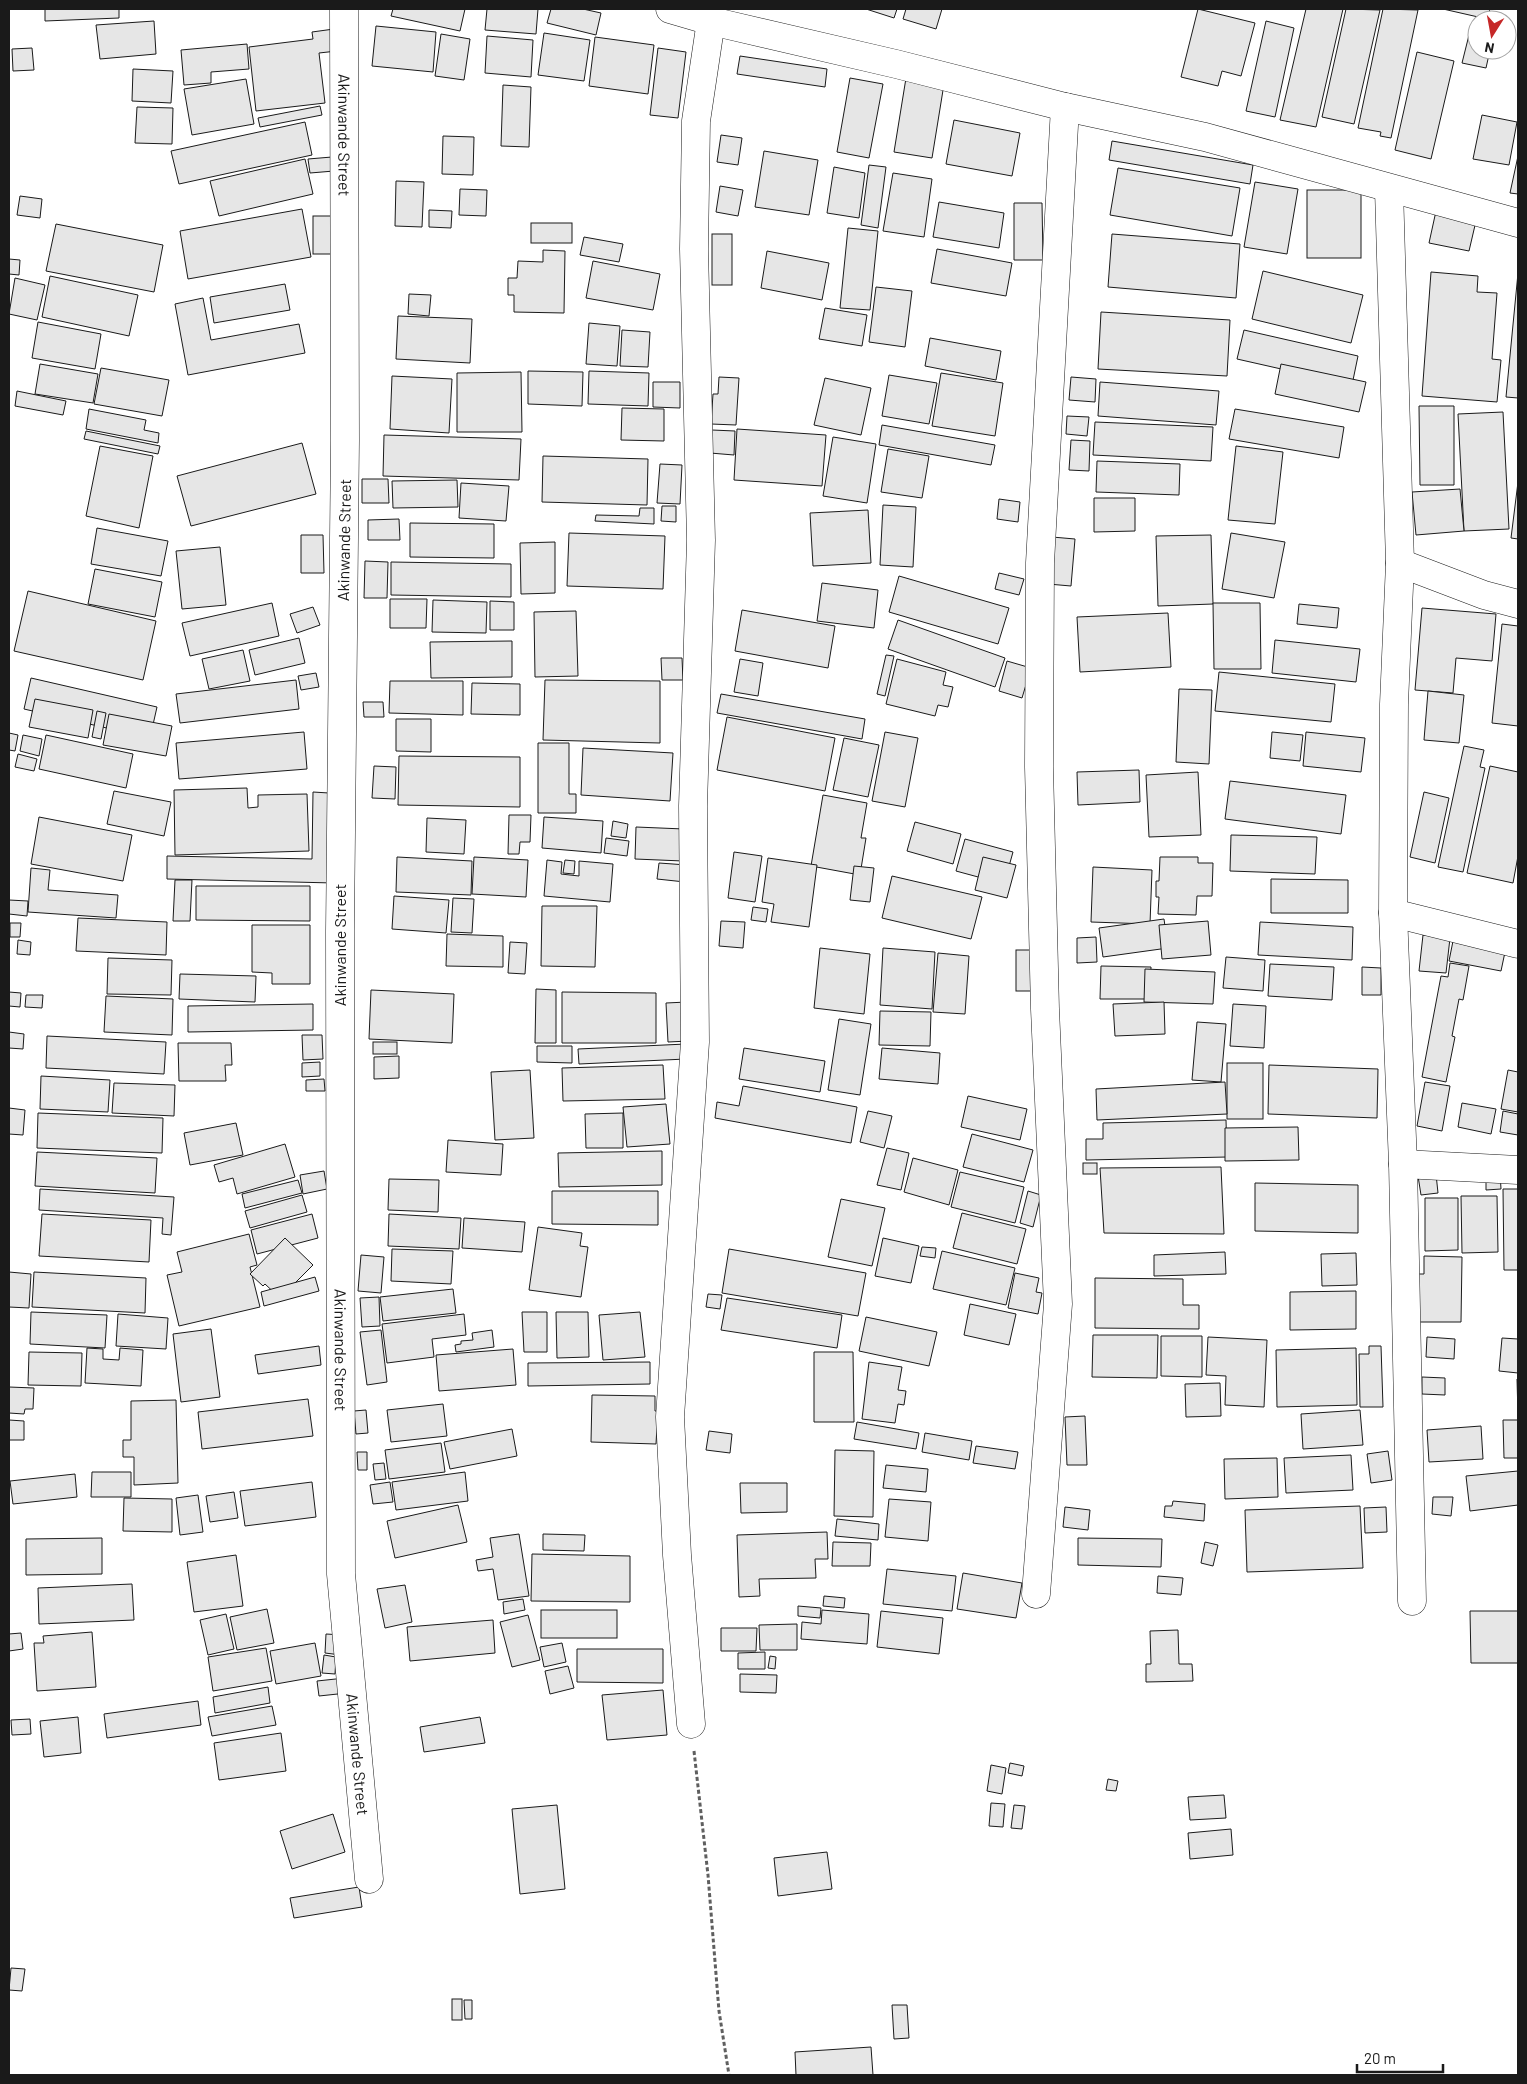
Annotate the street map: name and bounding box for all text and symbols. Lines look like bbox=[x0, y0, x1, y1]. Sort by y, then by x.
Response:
north arrow bbox=[1467, 10, 1517, 60]
text: N bbox=[1483, 39, 1496, 57]
street label: Akinwande Street bbox=[335, 74, 354, 196]
street label: Akinwande Street bbox=[333, 479, 354, 601]
street label: Akinwande Street bbox=[330, 884, 349, 1006]
street label: Akinwande Street bbox=[332, 1289, 351, 1411]
street label: Akinwande Street bbox=[343, 1692, 373, 1816]
scale bar bbox=[1357, 2042, 1443, 2074]
text: 20 m bbox=[1364, 2049, 1396, 2067]

